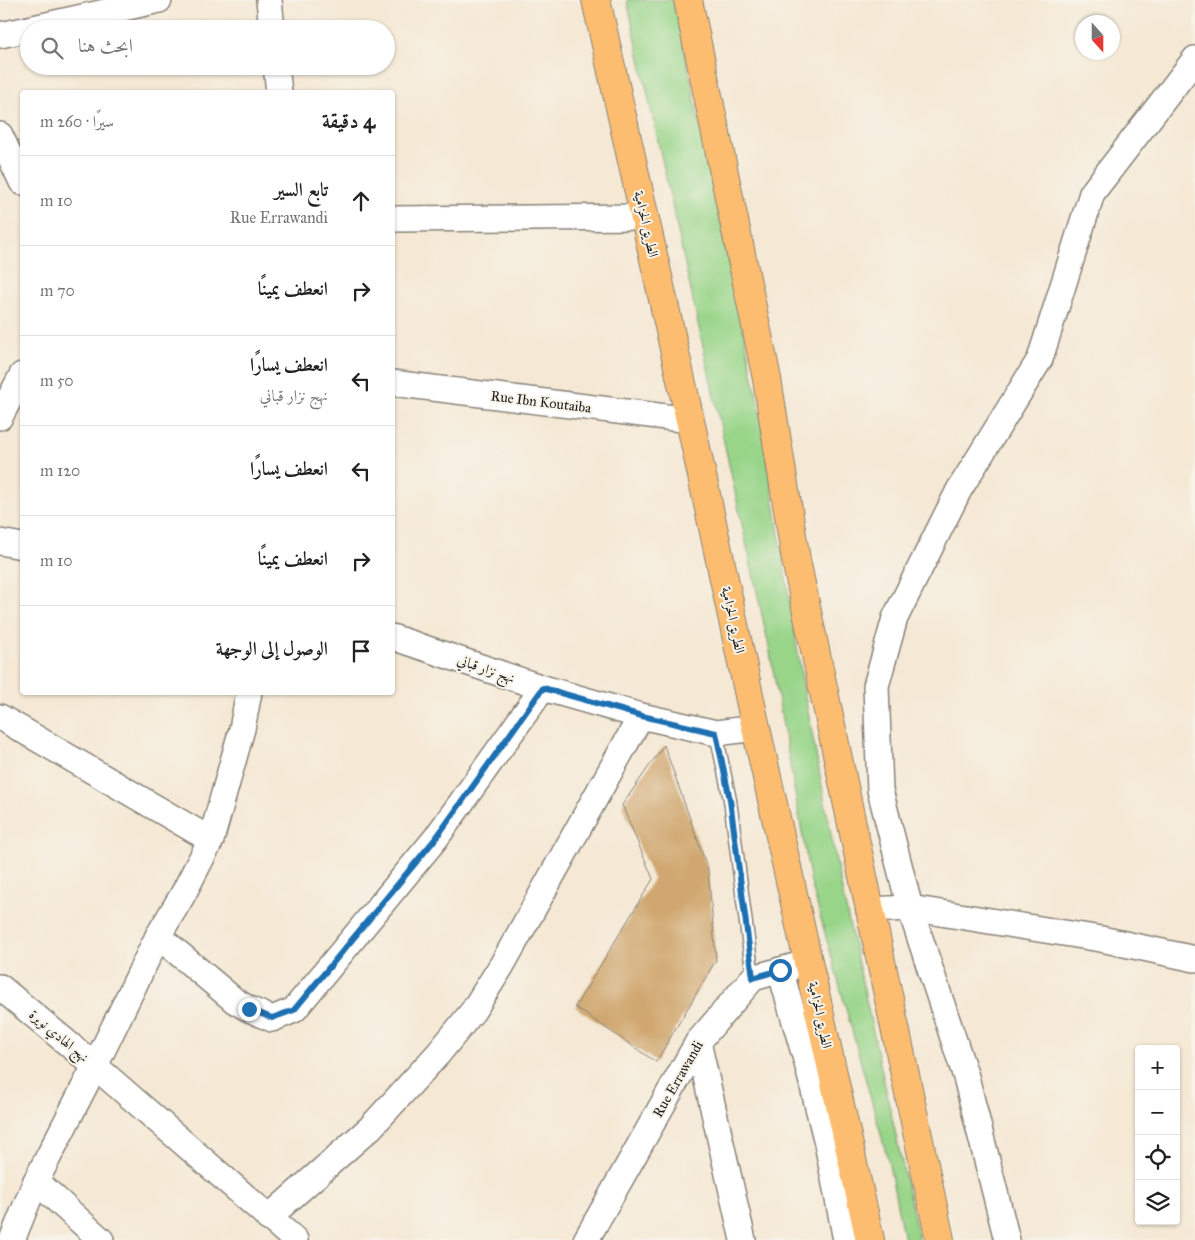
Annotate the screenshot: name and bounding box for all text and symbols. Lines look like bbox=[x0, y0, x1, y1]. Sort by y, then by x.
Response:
north arrow bbox=[1075, 15, 1120, 60]
search box bbox=[20, 20, 395, 75]
icon: search bbox=[38, 34, 66, 62]
text: ابحث هنا bbox=[78, 34, 133, 57]
text: 4 دقيقة bbox=[322, 108, 375, 134]
text: سيرًا · 260 m bbox=[40, 112, 114, 131]
text: تابع السير bbox=[274, 178, 328, 201]
icon: ahead bbox=[347, 187, 375, 215]
street label: الطريق الحزامية bbox=[630, 189, 662, 259]
text: 10 m bbox=[40, 191, 72, 210]
text: Rue Errawandi bbox=[230, 208, 328, 227]
text: انعطف يمينًا bbox=[258, 277, 328, 300]
icon: right bbox=[347, 277, 375, 305]
text: 70 m bbox=[40, 281, 75, 300]
text: انعطف يسارًا bbox=[250, 353, 328, 376]
icon: left bbox=[347, 367, 375, 395]
text: 50 m bbox=[40, 371, 74, 390]
text: نهج نزار قباني bbox=[260, 386, 328, 405]
street label: Rue Ibn Koutaiba bbox=[490, 387, 592, 417]
text: انعطف يسارًا bbox=[250, 457, 328, 480]
icon: left bbox=[347, 457, 375, 485]
text: 120 m bbox=[40, 461, 80, 480]
text: انعطف يمينًا bbox=[258, 547, 328, 570]
icon: right bbox=[347, 547, 375, 575]
text: 10 m bbox=[40, 551, 72, 570]
street label: الطريق الحزامية bbox=[718, 585, 748, 655]
text: الوصول إلى الوجهة bbox=[216, 637, 328, 660]
icon: arrive bbox=[347, 637, 375, 665]
street label: نهج نزار قباني bbox=[454, 651, 517, 691]
route start bbox=[769, 959, 792, 982]
street label: الطريق الحزامية bbox=[805, 980, 835, 1050]
route end bbox=[238, 998, 261, 1021]
street label: نهج الهادي نويرة bbox=[23, 1006, 92, 1069]
street label: Rue Errawandi bbox=[649, 1037, 707, 1120]
map controls bbox=[1135, 1045, 1180, 1225]
button: + bbox=[1135, 1045, 1180, 1090]
button: − bbox=[1135, 1090, 1180, 1135]
button: locate bbox=[1135, 1135, 1180, 1180]
button: layers bbox=[1135, 1180, 1180, 1225]

